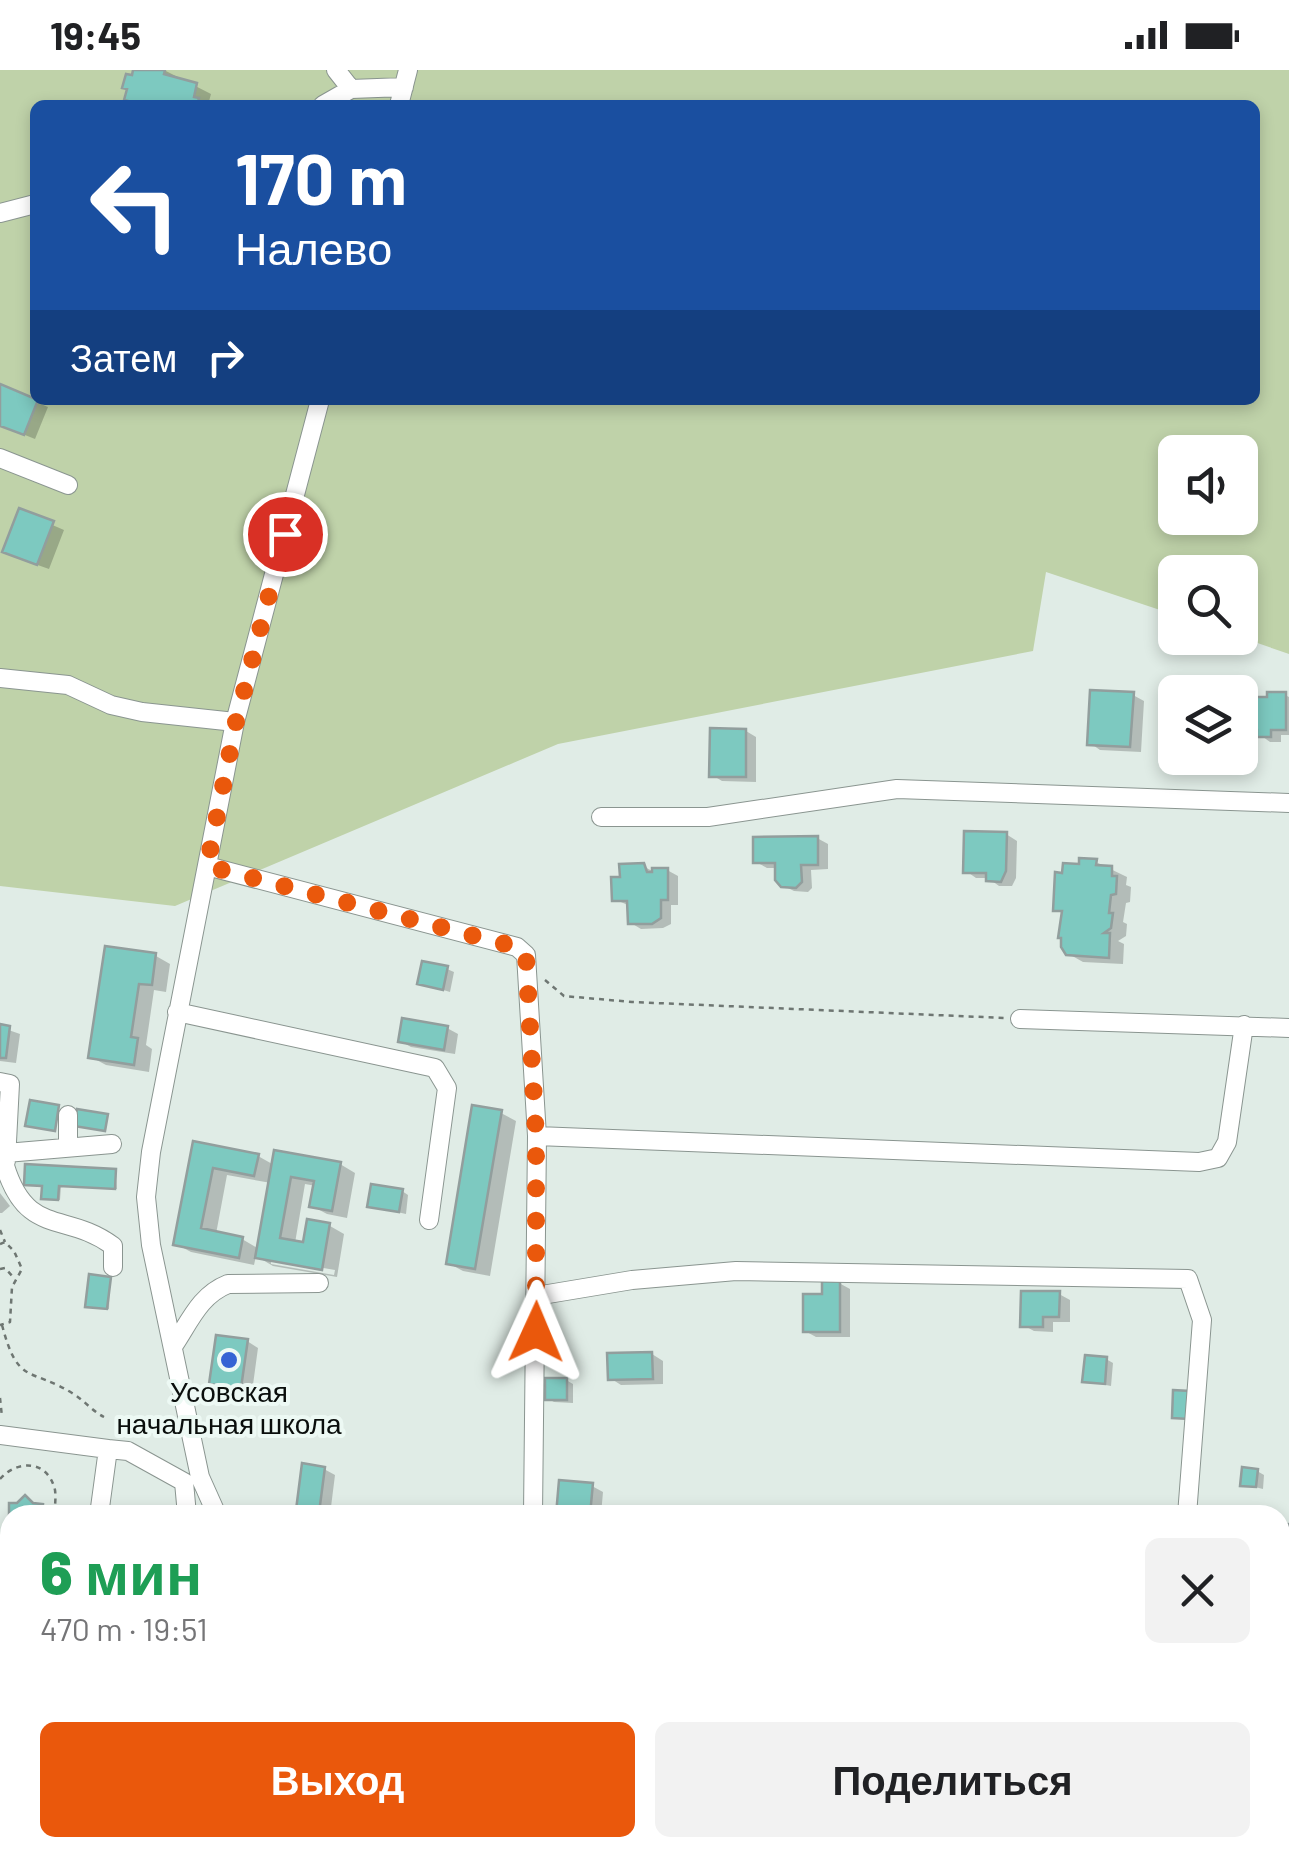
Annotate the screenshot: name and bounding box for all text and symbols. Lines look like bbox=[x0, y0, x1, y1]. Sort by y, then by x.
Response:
text: 19:45 bbox=[50, 12, 141, 58]
text: 170 m bbox=[235, 135, 407, 219]
icon: left bbox=[70, 140, 200, 270]
text: Налево bbox=[235, 220, 392, 274]
icon: right bbox=[198, 330, 253, 385]
text: Затем bbox=[70, 334, 178, 380]
map controls bbox=[1158, 435, 1258, 775]
button: sound bbox=[1158, 435, 1258, 535]
pin bbox=[243, 492, 328, 577]
icon: arrive bbox=[258, 507, 313, 562]
button: search bbox=[1158, 555, 1258, 655]
button: layers bbox=[1158, 675, 1258, 775]
position arrow bbox=[484, 1280, 588, 1384]
marker: Усовская начальная школа bbox=[218, 1349, 240, 1371]
place label: Усовская начальная школа bbox=[116, 1374, 342, 1440]
text: 6 мин bbox=[40, 1535, 202, 1607]
button: close bbox=[1145, 1538, 1250, 1643]
text: 470 m · 19:51 bbox=[40, 1609, 208, 1647]
button: Выход bbox=[40, 1722, 635, 1837]
button: Поделиться bbox=[655, 1722, 1250, 1837]

